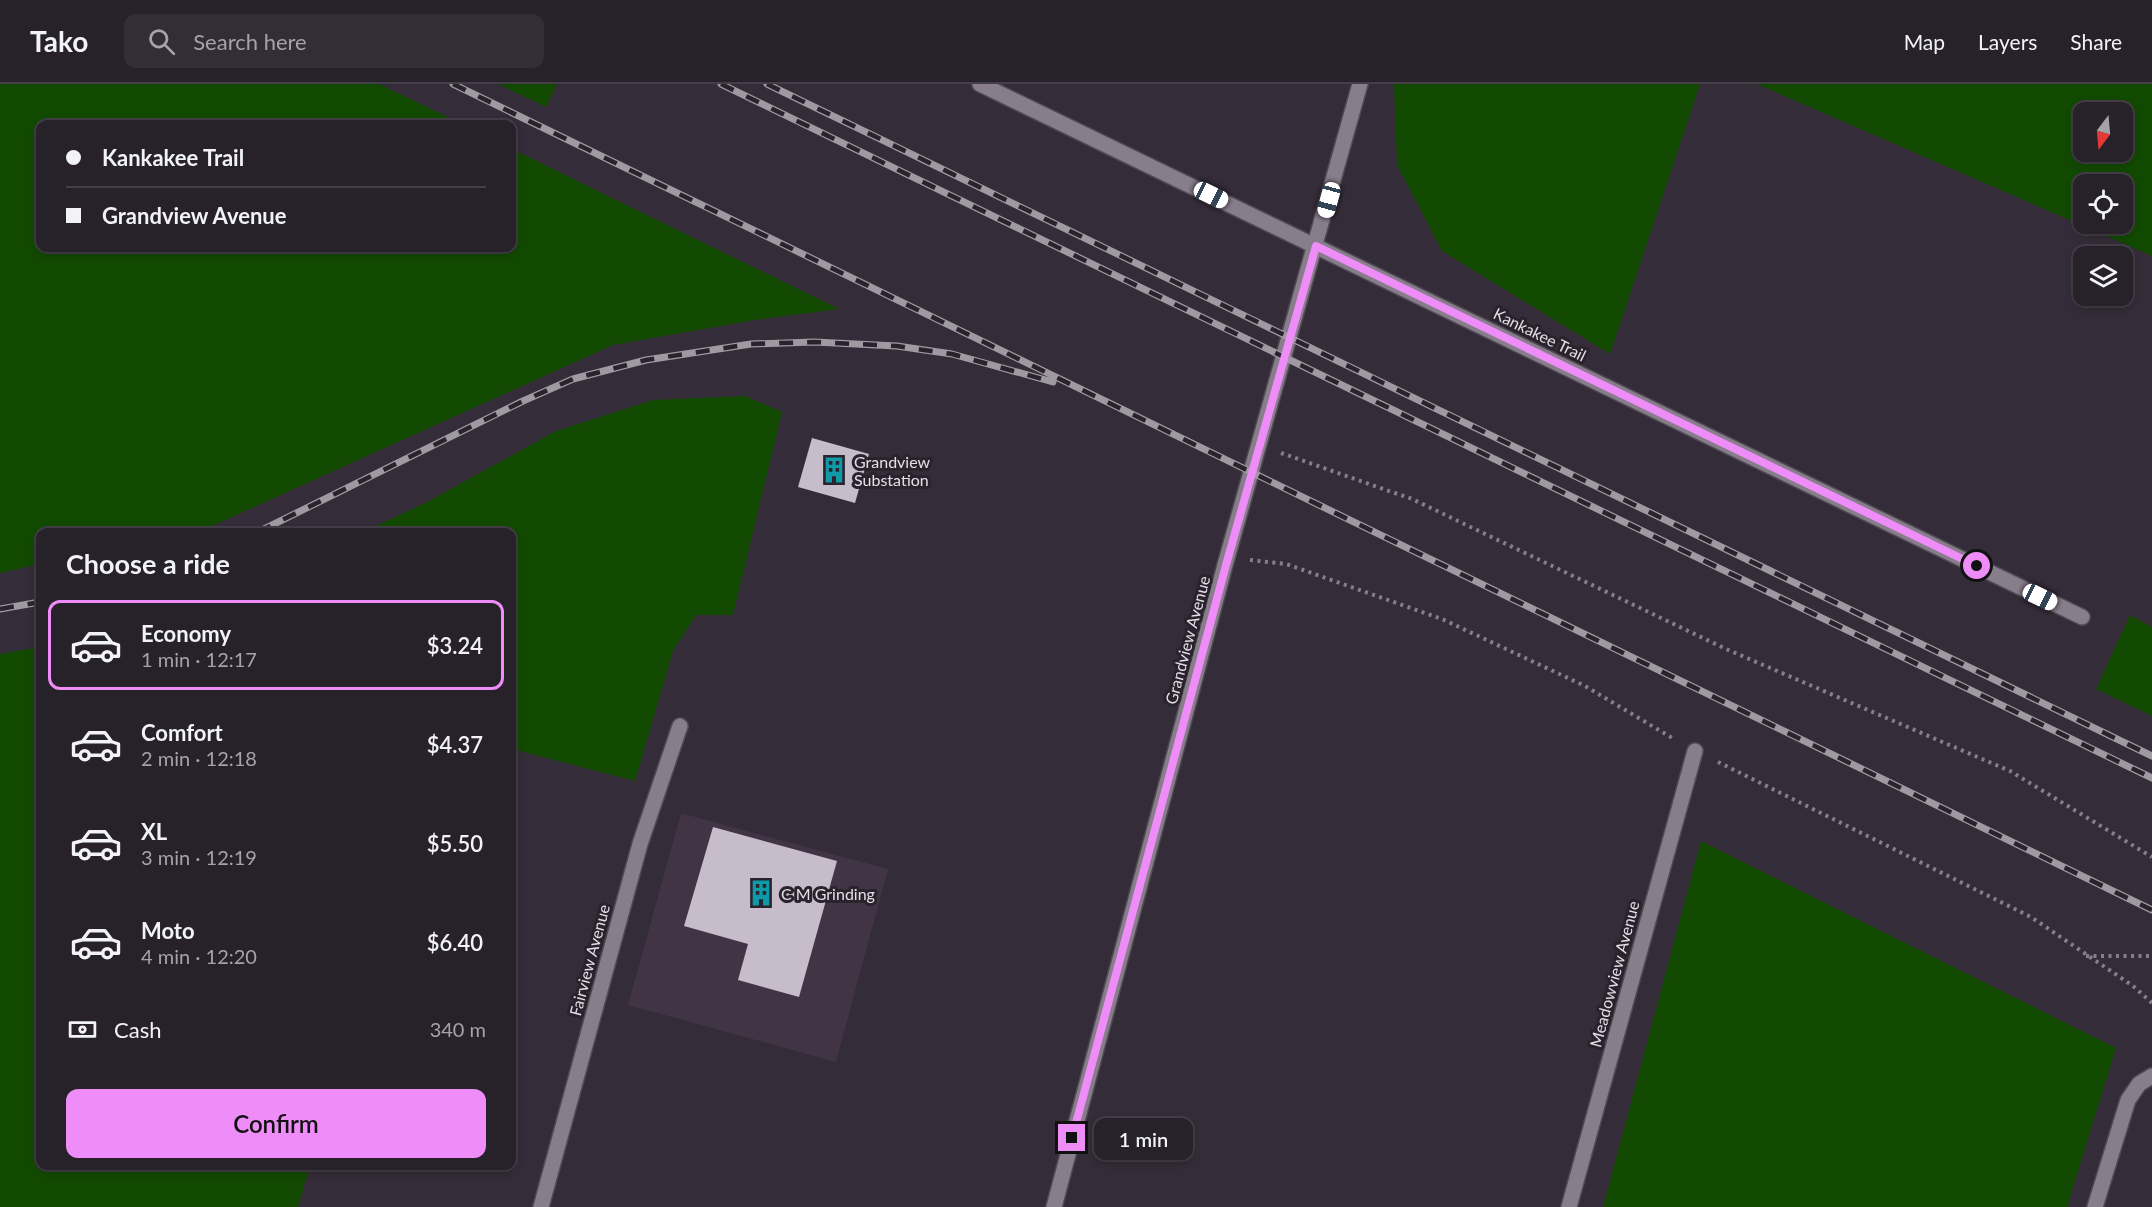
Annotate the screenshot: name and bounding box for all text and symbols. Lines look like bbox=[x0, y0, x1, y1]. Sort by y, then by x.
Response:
search box bbox=[124, 14, 544, 68]
text: Tako bbox=[30, 24, 88, 58]
icon: search bbox=[145, 25, 178, 58]
text: Search here bbox=[193, 28, 307, 55]
text: Map bbox=[1904, 29, 1945, 54]
text: Layers bbox=[1978, 29, 2037, 54]
text: Share bbox=[2070, 29, 2122, 54]
north arrow bbox=[2073, 102, 2133, 162]
map controls bbox=[2073, 102, 2133, 306]
text: Kankakee Trail bbox=[102, 144, 244, 171]
button: locate bbox=[2073, 174, 2133, 234]
car bbox=[1191, 179, 1231, 211]
car bbox=[1316, 180, 1342, 220]
text: Grandview Avenue bbox=[102, 202, 286, 229]
button: layers bbox=[2073, 246, 2133, 306]
street label: Kankakee Trail bbox=[1491, 303, 1589, 365]
place label: Grandview Substation bbox=[854, 452, 931, 489]
building icon: Grandview Substation bbox=[819, 455, 849, 485]
text: Choose a ride bbox=[66, 547, 230, 580]
route start bbox=[1963, 552, 1990, 579]
street label: Grandview Avenue bbox=[1161, 574, 1213, 706]
car bbox=[2020, 581, 2060, 613]
icon: car bbox=[69, 618, 123, 672]
text: Economy bbox=[141, 620, 231, 647]
text: $3.24 bbox=[427, 632, 483, 659]
text: 1 min · 12:17 bbox=[141, 647, 257, 671]
icon: car bbox=[69, 717, 123, 771]
text: Comfort bbox=[141, 719, 223, 746]
text: $4.37 bbox=[427, 731, 483, 758]
text: 2 min · 12:18 bbox=[141, 746, 257, 770]
icon: car bbox=[69, 816, 123, 870]
text: XL bbox=[141, 818, 167, 845]
text: $5.50 bbox=[427, 830, 483, 857]
text: 3 min · 12:19 bbox=[141, 845, 257, 869]
building icon: C M Grinding bbox=[746, 878, 776, 908]
place label: C M Grinding bbox=[781, 884, 875, 903]
street label: Meadowview Avenue bbox=[1585, 899, 1643, 1049]
street label: Fairview Avenue bbox=[565, 902, 613, 1018]
icon: car bbox=[69, 915, 123, 969]
text: Moto bbox=[141, 917, 195, 944]
text: $6.40 bbox=[427, 929, 483, 956]
text: 4 min · 12:20 bbox=[141, 944, 257, 968]
icon: cash bbox=[66, 1013, 99, 1046]
text: Cash bbox=[114, 1016, 161, 1043]
text: 340 m bbox=[430, 1017, 486, 1041]
button: Confirm bbox=[66, 1089, 486, 1158]
callout: 1 min bbox=[1093, 1117, 1192, 1159]
route end bbox=[1058, 1124, 1085, 1151]
text: 1 min bbox=[1119, 1127, 1168, 1151]

